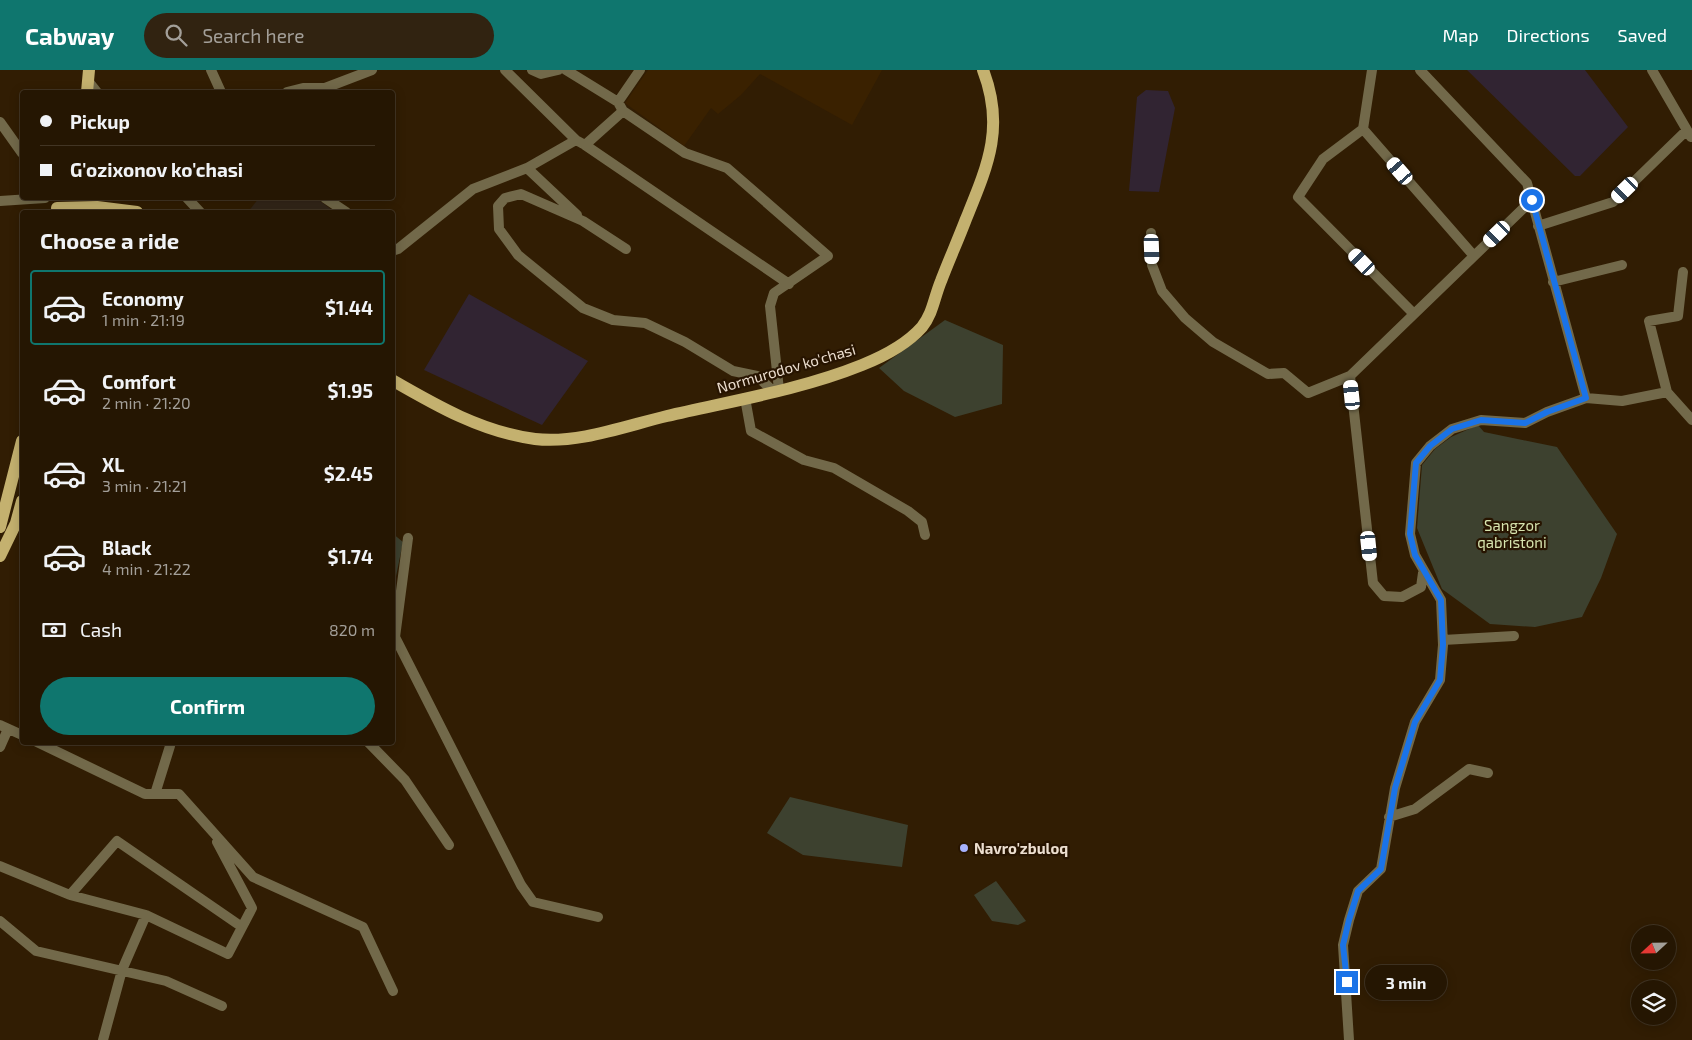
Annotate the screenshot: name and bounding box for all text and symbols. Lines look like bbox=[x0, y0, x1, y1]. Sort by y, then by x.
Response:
search box bbox=[144, 13, 494, 58]
text: Cabway bbox=[25, 21, 114, 50]
icon: search bbox=[162, 21, 190, 49]
text: Search here bbox=[202, 24, 304, 47]
text: Map bbox=[1442, 24, 1479, 46]
text: Directions bbox=[1507, 24, 1590, 46]
text: Saved bbox=[1618, 24, 1667, 46]
text: Pickup bbox=[70, 110, 130, 133]
car bbox=[1384, 155, 1415, 187]
text: G'ozixonov ko'chasi bbox=[70, 158, 243, 181]
car bbox=[1609, 174, 1641, 206]
route start bbox=[1521, 189, 1543, 211]
car bbox=[1481, 218, 1513, 250]
text: Choose a ride bbox=[40, 227, 179, 253]
car bbox=[1143, 234, 1160, 264]
car bbox=[1346, 246, 1377, 278]
icon: car bbox=[42, 285, 87, 330]
text: Economy bbox=[102, 287, 184, 310]
text: $1.44 bbox=[325, 296, 373, 319]
text: 1 min · 21:19 bbox=[102, 310, 185, 329]
street label: Normurodov ko'chasi bbox=[715, 340, 857, 396]
icon: car bbox=[42, 368, 87, 413]
text: Comfort bbox=[102, 370, 176, 393]
text: $1.95 bbox=[327, 379, 373, 402]
car bbox=[1342, 379, 1361, 411]
text: 2 min · 21:20 bbox=[102, 393, 191, 412]
icon: car bbox=[42, 451, 87, 496]
text: XL bbox=[102, 453, 124, 476]
text: $2.45 bbox=[324, 462, 373, 485]
text: 3 min · 21:21 bbox=[102, 476, 187, 495]
park label: Sangzor qabristoni bbox=[1477, 516, 1547, 551]
car bbox=[1359, 530, 1378, 562]
icon: car bbox=[42, 534, 87, 579]
text: Black bbox=[102, 536, 152, 559]
text: $1.74 bbox=[328, 545, 373, 568]
text: 4 min · 21:22 bbox=[102, 559, 191, 578]
icon: cash bbox=[40, 616, 68, 644]
text: Cash bbox=[80, 618, 122, 641]
text: 820 m bbox=[329, 620, 375, 639]
button: Confirm bbox=[40, 677, 375, 735]
place label: Navro'zbuloq bbox=[974, 839, 1068, 857]
marker: Navro'zbuloq bbox=[958, 842, 970, 854]
north arrow bbox=[1631, 925, 1676, 970]
map controls bbox=[1631, 925, 1676, 1025]
callout: 3 min bbox=[1364, 964, 1447, 1000]
route end bbox=[1336, 971, 1358, 993]
text: 3 min bbox=[1386, 973, 1426, 992]
button: layers bbox=[1631, 980, 1676, 1025]

